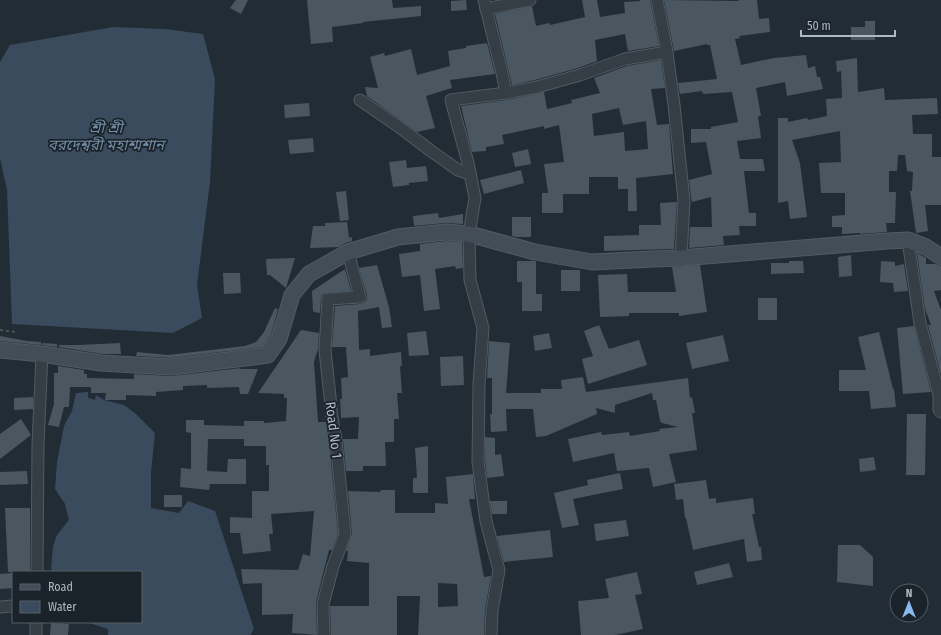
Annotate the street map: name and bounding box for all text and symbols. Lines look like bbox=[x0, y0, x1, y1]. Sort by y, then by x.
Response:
scale bar bbox=[801, 12, 895, 38]
text: 50 m bbox=[807, 19, 831, 33]
water label: শ্রী শ্রী বরদেশ্বরী মহাশ্মশান bbox=[48, 119, 167, 154]
street label: Road No 1 bbox=[322, 401, 345, 459]
legend bbox=[12, 571, 142, 623]
text: Road bbox=[48, 580, 73, 594]
north arrow bbox=[889, 583, 929, 623]
text: N bbox=[906, 587, 912, 600]
text: Water bbox=[48, 600, 77, 614]

